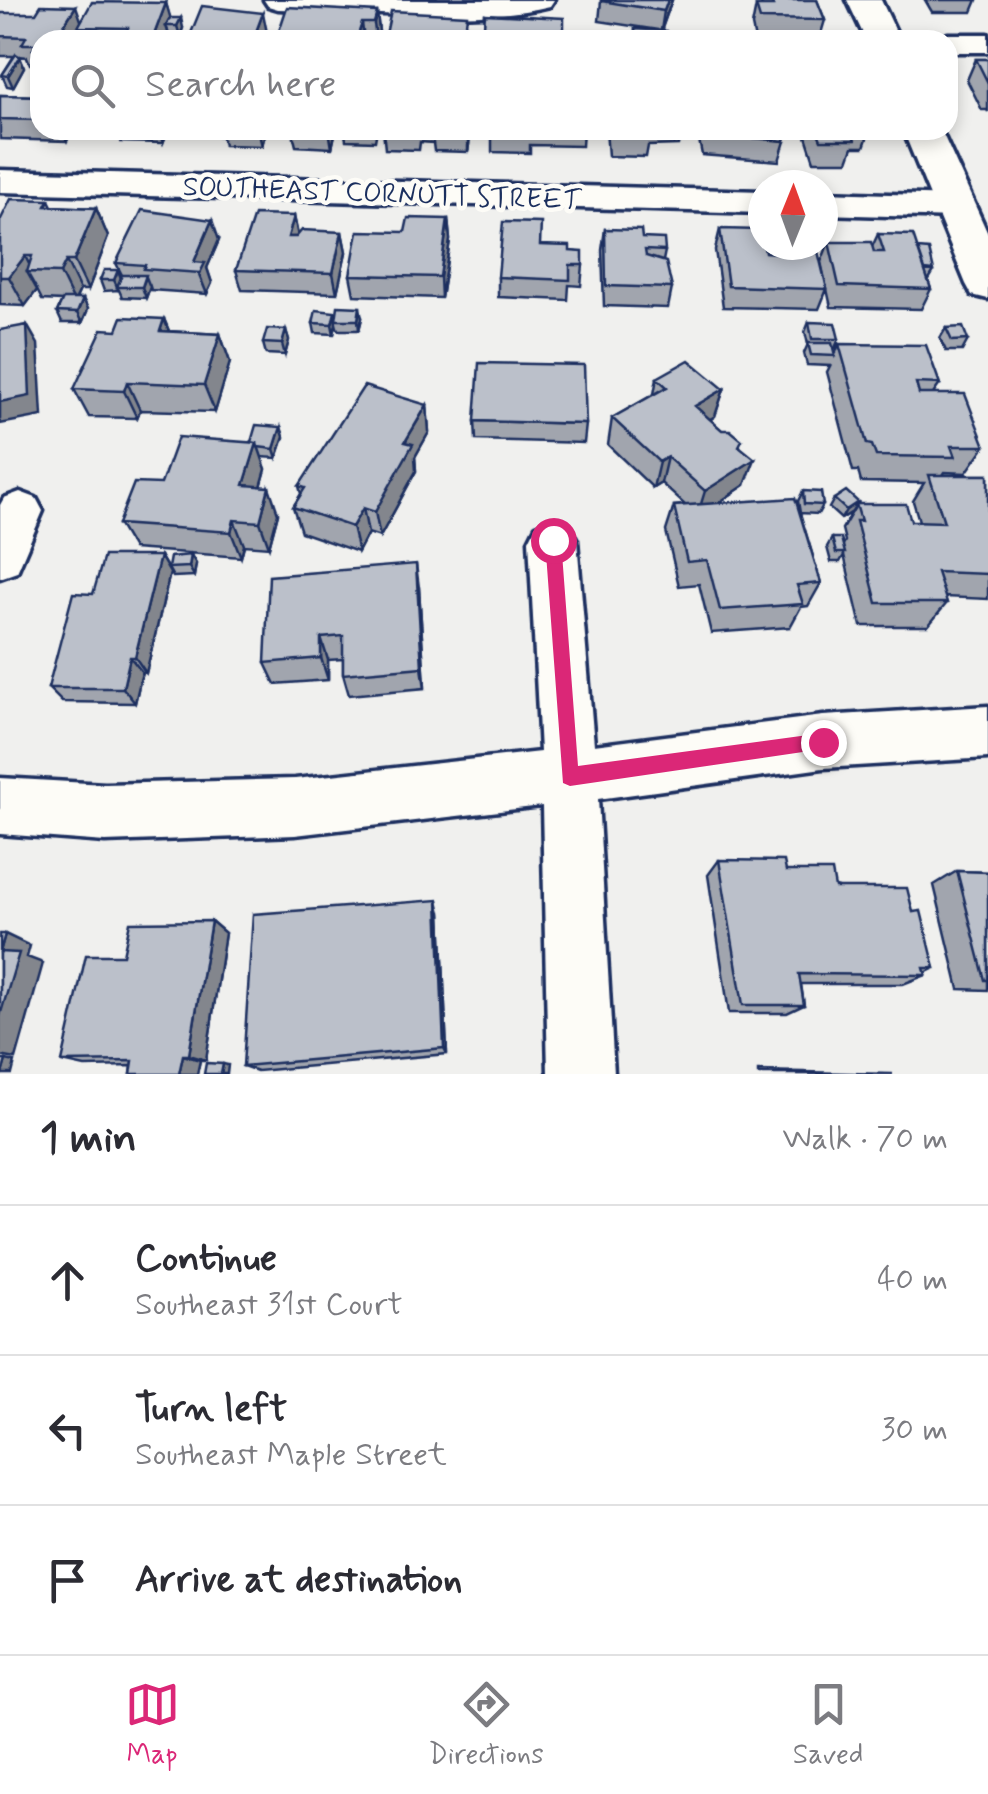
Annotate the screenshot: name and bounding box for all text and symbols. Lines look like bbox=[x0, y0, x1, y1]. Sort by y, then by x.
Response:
search box bbox=[30, 30, 958, 140]
icon: search bbox=[65, 58, 120, 113]
text: Search here bbox=[145, 61, 336, 110]
street label: SOUTHEAST CORNUTT STREET bbox=[182, 169, 583, 220]
north arrow bbox=[748, 170, 838, 260]
route start bbox=[531, 518, 577, 564]
route end bbox=[801, 720, 847, 766]
text: 1 min bbox=[40, 1112, 137, 1167]
text: Walk · 70 m bbox=[782, 1118, 948, 1160]
text: Continue bbox=[135, 1235, 277, 1284]
icon: ahead bbox=[40, 1253, 95, 1308]
text: 40 m bbox=[877, 1259, 948, 1301]
text: Southeast 31st Court bbox=[135, 1284, 403, 1326]
text: Turn left bbox=[135, 1385, 287, 1434]
icon: left bbox=[40, 1403, 95, 1458]
text: 30 m bbox=[881, 1409, 948, 1451]
text: Southeast Maple Street bbox=[135, 1434, 447, 1476]
icon: arrive bbox=[40, 1553, 95, 1608]
text: Arrive at destination bbox=[135, 1556, 462, 1605]
tab: Map bbox=[125, 1677, 180, 1774]
tab: Directions bbox=[429, 1677, 544, 1774]
tab: Saved bbox=[793, 1677, 863, 1774]

